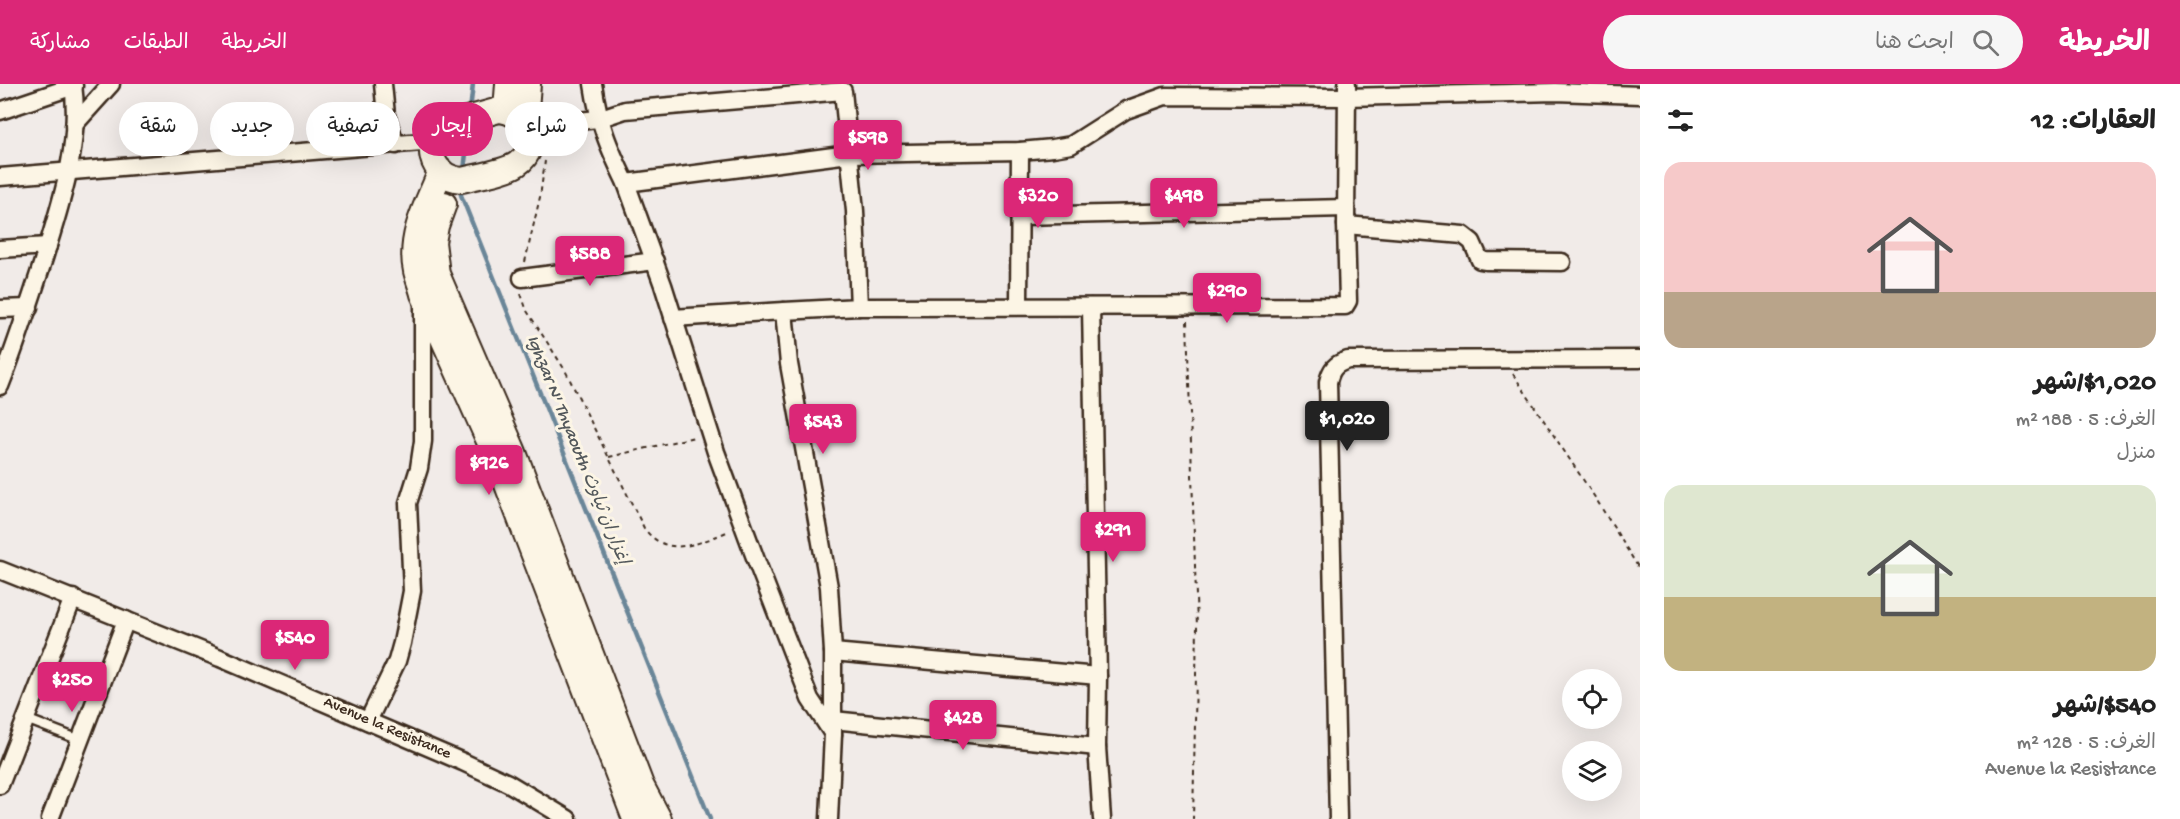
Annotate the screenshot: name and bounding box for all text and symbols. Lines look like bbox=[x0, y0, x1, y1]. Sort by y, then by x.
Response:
search box bbox=[1603, 15, 2023, 69]
icon: search bbox=[1969, 26, 2002, 59]
text: الخريطة bbox=[2059, 28, 2150, 61]
text: ابحث هنا bbox=[1875, 31, 1954, 57]
text: مشاركة bbox=[30, 32, 91, 57]
text: الطبقات bbox=[124, 32, 189, 57]
text: الخريطة bbox=[222, 32, 287, 57]
chip: شقة bbox=[119, 102, 198, 156]
chip: جديد bbox=[210, 102, 294, 156]
chip: تصفية bbox=[306, 102, 400, 156]
chip: إيجار bbox=[412, 102, 493, 156]
chip: شراء bbox=[505, 102, 588, 156]
icon: filters bbox=[1664, 104, 1697, 137]
text: العقارات: 12 bbox=[2031, 108, 2156, 139]
pin: $598 bbox=[832, 120, 904, 171]
text: $598 bbox=[848, 128, 888, 151]
pin: $320 bbox=[1002, 178, 1074, 229]
pin: $498 bbox=[1148, 178, 1220, 229]
text: $320 bbox=[1018, 186, 1058, 209]
text: $498 bbox=[1164, 186, 1204, 209]
icon: home bbox=[1856, 201, 1964, 309]
pin: $588 bbox=[554, 236, 626, 287]
text: $588 bbox=[569, 244, 611, 267]
pin: $290 bbox=[1191, 273, 1263, 324]
text: $290 bbox=[1207, 281, 1247, 304]
water label: Ighzar N' Thyaouth إغزار ان ثياوث bbox=[521, 332, 634, 570]
text: $1,020/شهر bbox=[2034, 369, 2156, 400]
pin: $1,020 bbox=[1298, 401, 1396, 452]
pin: $543 bbox=[787, 404, 859, 455]
text: $1,020 bbox=[1319, 409, 1375, 432]
text: الغرف: 5 · 188 m² bbox=[2016, 410, 2156, 433]
text: $543 bbox=[803, 412, 843, 435]
text: منزل bbox=[2117, 443, 2156, 466]
pin: $926 bbox=[453, 445, 525, 496]
text: $926 bbox=[470, 453, 508, 476]
pin: $291 bbox=[1077, 512, 1149, 563]
text: $291 bbox=[1095, 520, 1131, 543]
icon: home bbox=[1856, 524, 1964, 632]
pin: $540 bbox=[259, 620, 331, 671]
text: $540 bbox=[275, 628, 315, 651]
pin: $250 bbox=[36, 662, 108, 713]
map controls bbox=[1562, 669, 1622, 801]
button: locate bbox=[1562, 669, 1622, 729]
text: $250 bbox=[52, 670, 92, 693]
text: $540/شهر bbox=[2054, 692, 2156, 723]
street label: Avenue la Resistance bbox=[320, 694, 454, 765]
pin: $428 bbox=[927, 700, 999, 751]
text: $428 bbox=[943, 708, 983, 731]
text: الغرف: 5 · 128 m² bbox=[2017, 733, 2156, 756]
button: layers bbox=[1562, 741, 1622, 801]
text: Avenue la Resistance bbox=[1985, 759, 2156, 782]

